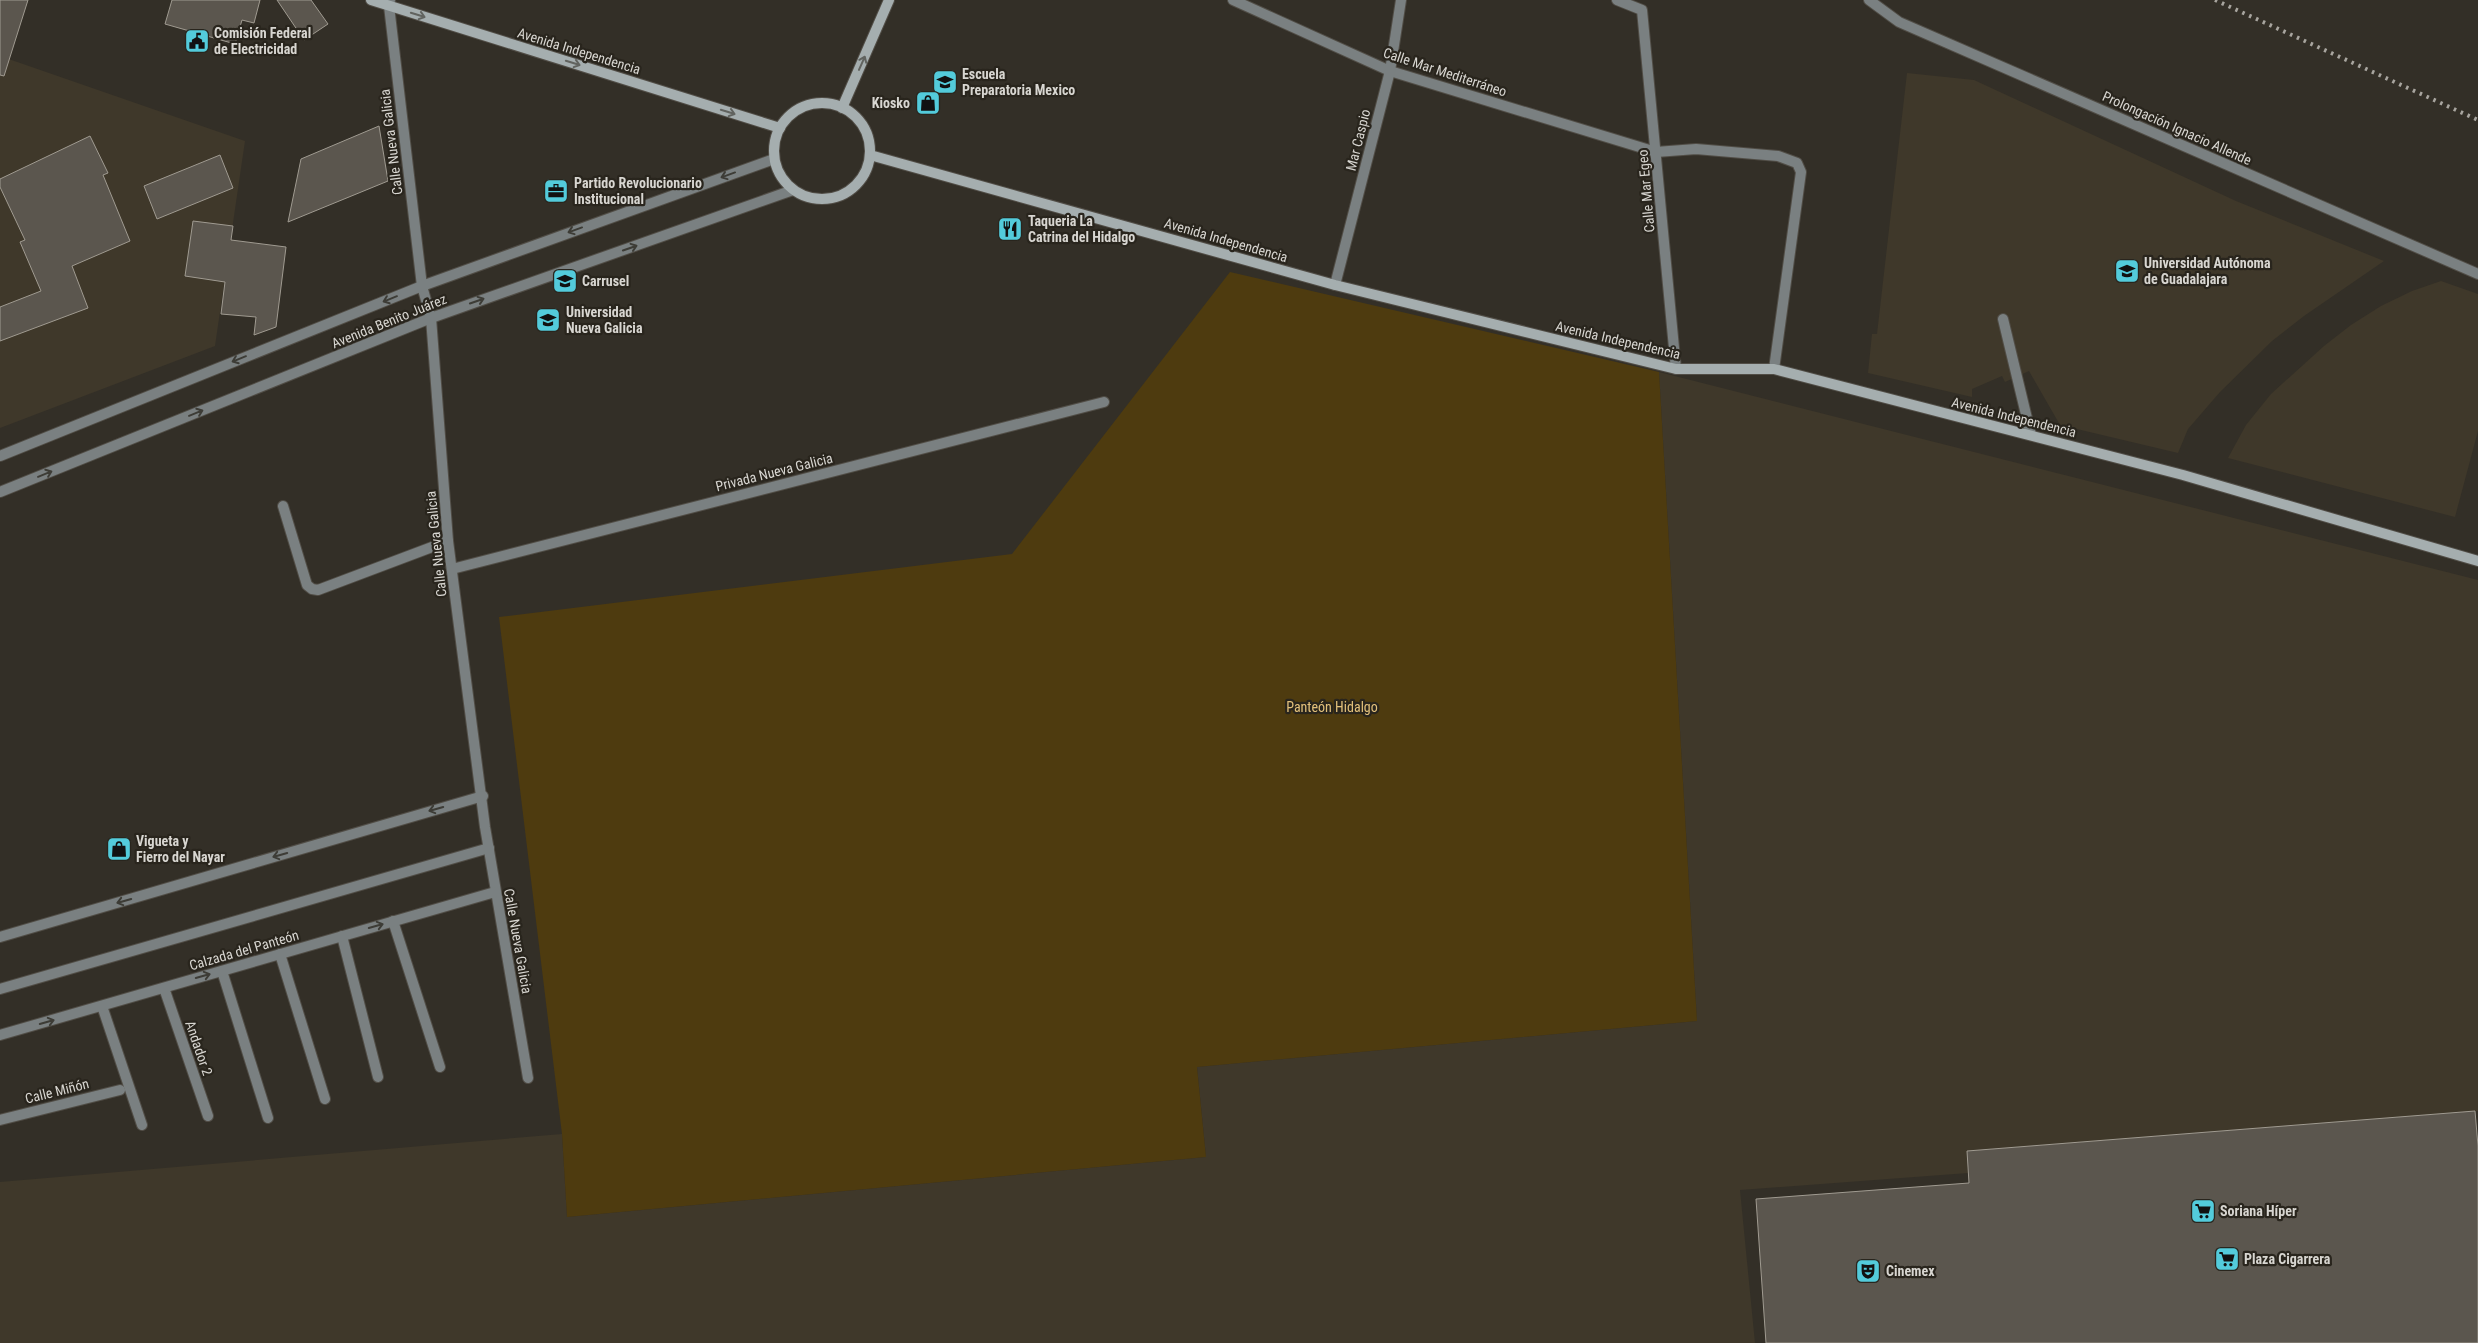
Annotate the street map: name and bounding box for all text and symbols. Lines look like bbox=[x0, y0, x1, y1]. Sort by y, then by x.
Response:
one-way arrow bbox=[409, 10, 425, 20]
place label: Comisión Federal de Electricidad bbox=[214, 25, 311, 57]
street label: Avenida Independencia bbox=[516, 25, 642, 77]
public building icon: Comisión Federal de Electricidad bbox=[184, 28, 210, 54]
street label: Calle Mar Mediterráneo bbox=[1381, 44, 1509, 100]
one-way arrow bbox=[857, 56, 867, 71]
one-way arrow bbox=[564, 59, 580, 69]
place label: Escuela Preparatoria Mexico bbox=[962, 66, 1075, 98]
school or university icon: Escuela Preparatoria Mexico bbox=[932, 69, 958, 95]
street label: Calle Nueva Galicia bbox=[377, 88, 405, 196]
street label: Prolongación Ignacio Allende bbox=[2100, 88, 2254, 168]
shop icon: Kiosko bbox=[915, 90, 941, 116]
place label: Kiosko bbox=[872, 95, 910, 111]
one-way arrow bbox=[719, 108, 735, 117]
street label: Mar Caspio bbox=[1343, 108, 1373, 172]
street label: Calle Mar Egeo bbox=[1634, 149, 1658, 233]
one-way arrow bbox=[721, 171, 737, 180]
place label: Partido Revolucionario Institucional bbox=[574, 175, 702, 207]
office icon: Partido Revolucionario Institucional bbox=[543, 178, 569, 204]
place label: Taqueria La Catrina del Hidalgo bbox=[1028, 213, 1135, 245]
street label: Avenida Independencia bbox=[1162, 215, 1290, 265]
restaurant icon: Taqueria La Catrina del Hidalgo bbox=[997, 216, 1023, 242]
one-way arrow bbox=[568, 226, 584, 235]
one-way arrow bbox=[622, 242, 638, 252]
place label: Universidad Autónoma de Guadalajara bbox=[2144, 255, 2271, 287]
school or university icon: Universidad Autónoma de Guadalajara bbox=[2114, 258, 2140, 284]
school or university icon: Carrusel bbox=[552, 268, 578, 294]
place label: Carrusel bbox=[582, 273, 629, 289]
street label: Avenida Benito Juárez bbox=[329, 291, 449, 351]
one-way arrow bbox=[383, 294, 398, 304]
one-way arrow bbox=[469, 296, 485, 306]
place label: Universidad Nueva Galicia bbox=[566, 304, 643, 336]
school or university icon: Universidad Nueva Galicia bbox=[535, 307, 561, 333]
street label: Avenida Independencia bbox=[1554, 318, 1682, 362]
one-way arrow bbox=[232, 356, 247, 365]
street label: Avenida Independencia bbox=[1950, 394, 2078, 440]
one-way arrow bbox=[188, 408, 203, 417]
street label: Privada Nueva Galicia bbox=[714, 450, 834, 494]
one-way arrow bbox=[37, 469, 52, 478]
street label: Calle Nueva Galicia bbox=[422, 490, 450, 598]
park label: Panteón Hidalgo bbox=[1286, 699, 1378, 715]
one-way arrow bbox=[428, 805, 444, 815]
place label: Vigueta y Fierro del Nayar bbox=[136, 833, 225, 865]
shop icon: Vigueta y Fierro del Nayar bbox=[106, 836, 132, 862]
one-way arrow bbox=[272, 851, 288, 861]
street label: Calle Nueva Galicia bbox=[501, 887, 535, 995]
one-way arrow bbox=[116, 897, 132, 907]
one-way arrow bbox=[367, 921, 383, 931]
street label: Calzada del Panteón bbox=[187, 927, 301, 973]
one-way arrow bbox=[194, 971, 210, 981]
one-way arrow bbox=[38, 1016, 54, 1026]
street label: Andador 2 bbox=[182, 1019, 216, 1078]
street label: Calle Miñón bbox=[23, 1075, 91, 1107]
supermarket icon: Soriana Híper bbox=[2190, 1198, 2216, 1224]
place label: Soriana Híper bbox=[2220, 1203, 2297, 1219]
supermarket icon: Plaza Cigarrera bbox=[2214, 1246, 2240, 1272]
place label: Plaza Cigarrera bbox=[2244, 1251, 2331, 1267]
theatre icon: Cinemex bbox=[1855, 1258, 1881, 1284]
place label: Cinemex bbox=[1886, 1263, 1935, 1279]

